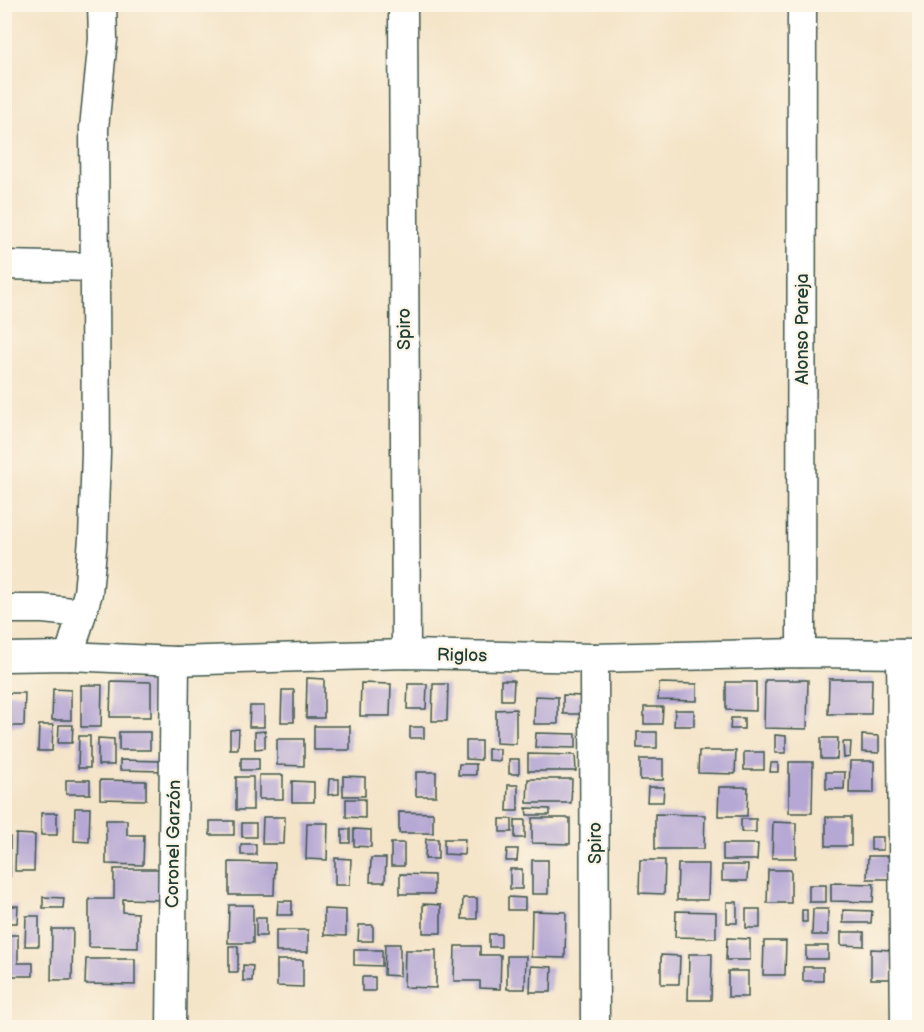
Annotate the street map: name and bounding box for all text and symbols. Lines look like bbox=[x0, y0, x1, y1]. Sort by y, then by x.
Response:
street label: Alonso Pareja bbox=[792, 273, 813, 385]
street label: Spiro bbox=[394, 308, 415, 350]
street label: Riglos bbox=[437, 645, 487, 666]
street label: Coronel Garzón bbox=[162, 780, 185, 908]
street label: Spiro bbox=[585, 822, 606, 864]

